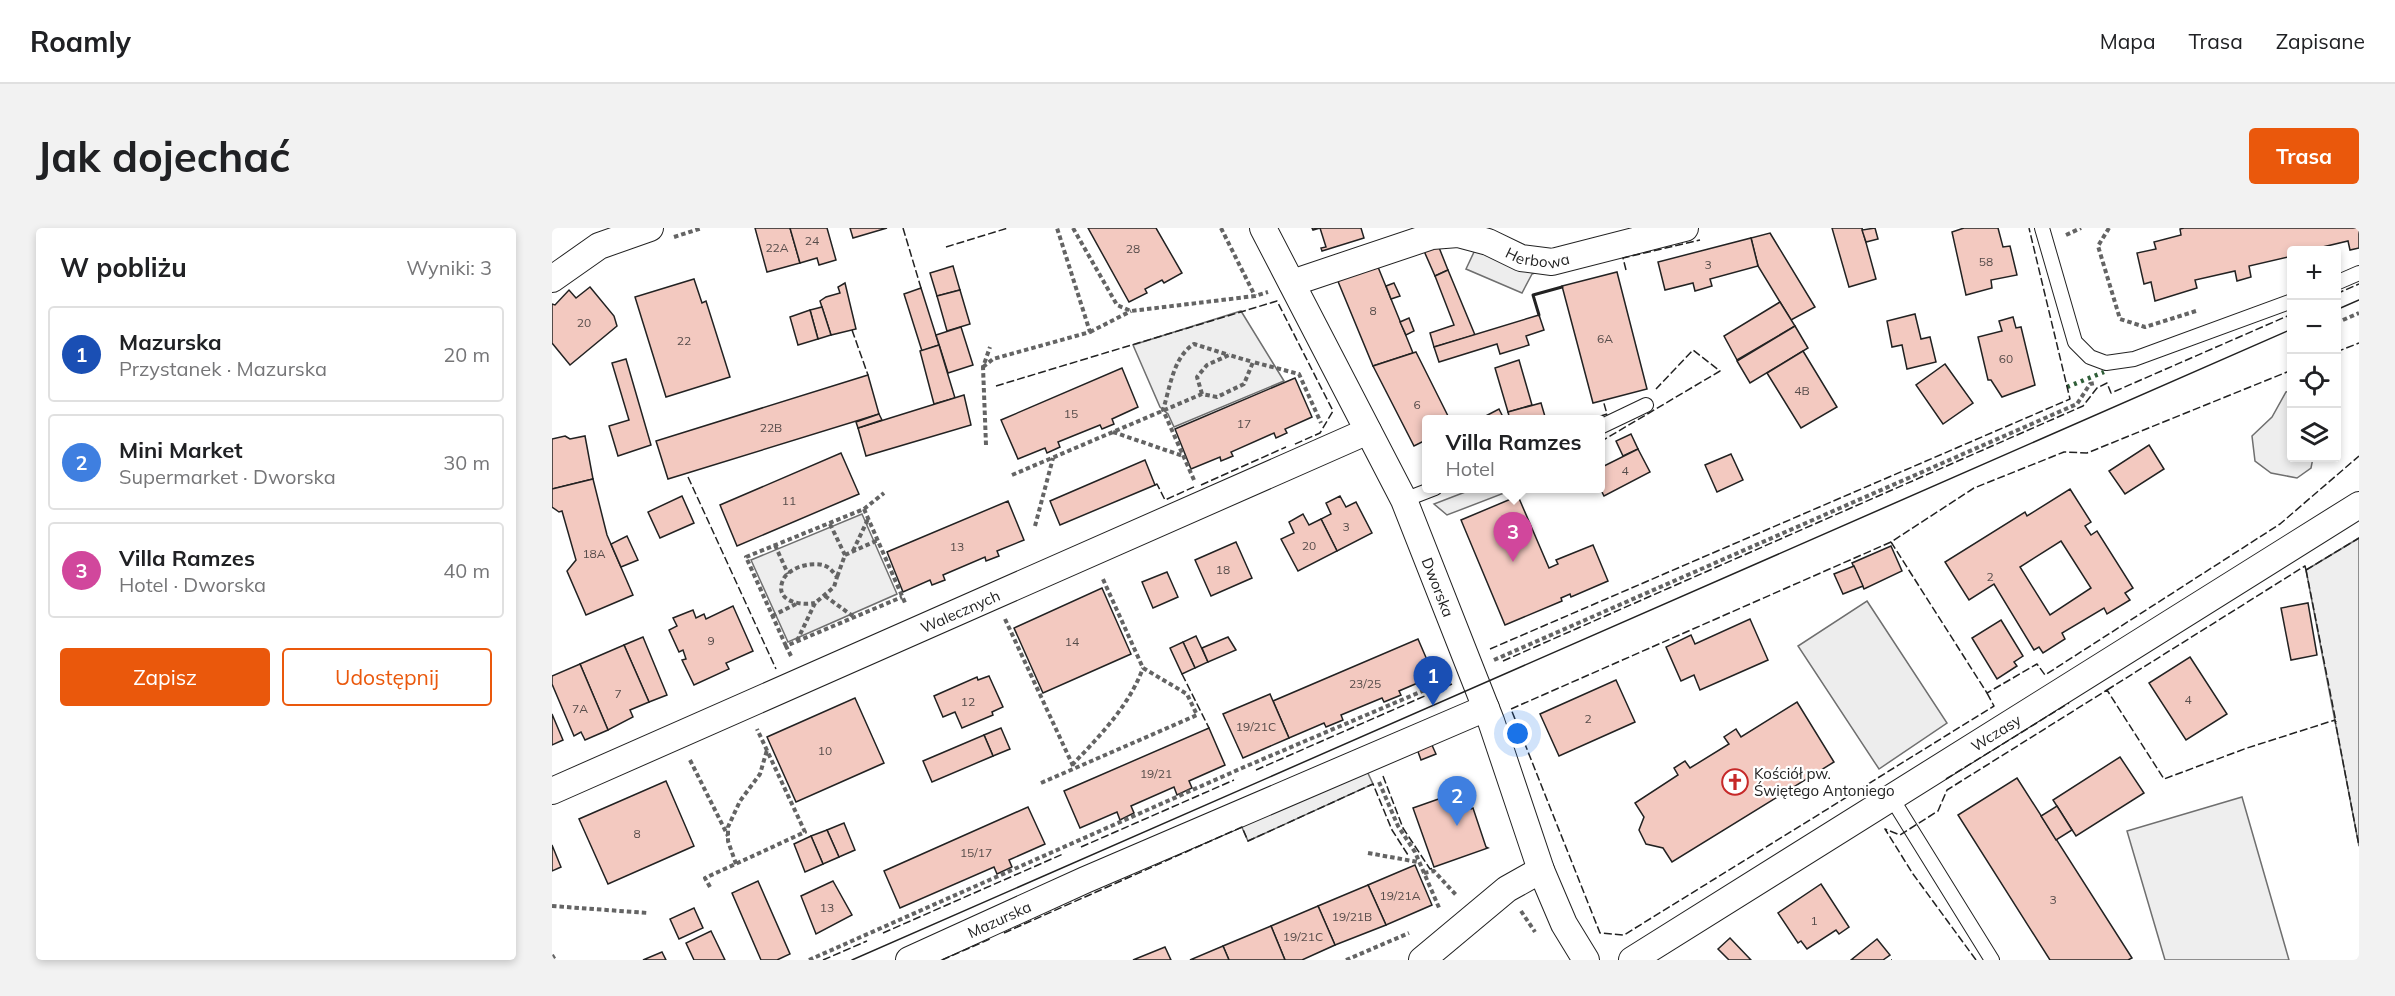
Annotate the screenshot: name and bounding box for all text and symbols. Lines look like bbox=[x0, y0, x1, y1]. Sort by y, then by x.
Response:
text: Roamly bbox=[30, 24, 131, 59]
text: Mapa bbox=[2100, 28, 2156, 54]
text: Trasa bbox=[2189, 28, 2243, 54]
text: Zapisane bbox=[2276, 28, 2365, 54]
button: Trasa bbox=[2249, 128, 2359, 184]
text: Jak dojechać bbox=[36, 130, 291, 183]
house number: 24 bbox=[805, 233, 819, 248]
house number: 22A bbox=[765, 240, 789, 255]
house number: 28 bbox=[1126, 241, 1140, 256]
street label: Herbowa bbox=[1503, 243, 1571, 272]
map controls bbox=[2287, 246, 2341, 462]
button: + bbox=[2287, 246, 2341, 300]
text: W pobliżu bbox=[60, 251, 187, 284]
house number: 58 bbox=[1979, 254, 1993, 269]
text: Wyniki: 3 bbox=[406, 255, 492, 280]
house number: 3 bbox=[1704, 257, 1712, 272]
button: − bbox=[2287, 300, 2341, 354]
house number: 8 bbox=[1369, 303, 1377, 318]
house number: 20 bbox=[577, 315, 591, 330]
text: Mazurska bbox=[119, 328, 222, 356]
house number: 6A bbox=[1597, 331, 1613, 346]
house number: 22 bbox=[677, 333, 691, 348]
text: 1 bbox=[76, 342, 88, 367]
text: 20 m bbox=[443, 342, 490, 367]
house number: 60 bbox=[1999, 351, 2013, 366]
button: locate bbox=[2287, 354, 2341, 408]
text: Przystanek · Mazurska bbox=[119, 356, 327, 381]
house number: 4B bbox=[1794, 383, 1810, 398]
house number: 6 bbox=[1413, 397, 1421, 412]
house number: 15 bbox=[1064, 406, 1078, 421]
button: layers bbox=[2287, 408, 2341, 462]
popup bbox=[1422, 415, 1605, 493]
house number: 17 bbox=[1237, 416, 1251, 431]
house number: 22B bbox=[760, 420, 782, 435]
text: Villa Ramzes bbox=[1446, 428, 1581, 456]
text: Mini Market bbox=[119, 436, 243, 464]
text: 2 bbox=[76, 450, 88, 475]
text: 30 m bbox=[443, 450, 490, 475]
text: Hotel bbox=[1446, 456, 1495, 481]
house number: 4 bbox=[1621, 463, 1629, 478]
text: Supermarket · Dworska bbox=[119, 464, 336, 489]
house number: 11 bbox=[782, 493, 796, 508]
pin: 3 bbox=[1494, 512, 1532, 562]
house number: 3 bbox=[1342, 519, 1350, 534]
house number: 20 bbox=[1302, 538, 1316, 553]
house number: 13 bbox=[950, 539, 964, 554]
text: Villa Ramzes bbox=[119, 544, 255, 572]
house number: 18A bbox=[582, 546, 606, 561]
street label: Dworska bbox=[1418, 555, 1459, 620]
text: 3 bbox=[76, 558, 88, 583]
text: 40 m bbox=[443, 558, 490, 583]
house number: 18 bbox=[1216, 562, 1230, 577]
house number: 2 bbox=[1986, 569, 1994, 584]
text: Hotel · Dworska bbox=[119, 572, 266, 597]
street label: Walecznych bbox=[917, 585, 1003, 637]
house number: 9 bbox=[707, 633, 715, 648]
house number: 14 bbox=[1065, 634, 1079, 649]
button: Zapisz bbox=[60, 648, 270, 706]
button: Udostępnij bbox=[282, 648, 492, 706]
pin: 1 bbox=[1414, 656, 1452, 706]
house number: 23/25 bbox=[1349, 676, 1381, 691]
house number: 7 bbox=[614, 686, 622, 701]
house number: 4 bbox=[2184, 692, 2192, 707]
house number: 12 bbox=[961, 694, 975, 709]
house number: 7A bbox=[572, 701, 588, 716]
street label: Wczasy bbox=[1967, 710, 2024, 755]
house number: 2 bbox=[1584, 711, 1592, 726]
house number: 19/21C bbox=[1236, 719, 1276, 734]
your location bbox=[1503, 719, 1532, 748]
house number: 10 bbox=[818, 743, 832, 758]
place label: Kościół pw. Świętego Antoniego bbox=[1754, 764, 1895, 800]
house number: 19/21 bbox=[1140, 766, 1172, 781]
church icon: Kościół pw. Świętego Antoniego bbox=[1720, 767, 1750, 797]
pin: 2 bbox=[1438, 776, 1476, 826]
house number: 8 bbox=[633, 826, 641, 841]
house number: 15/17 bbox=[960, 845, 992, 860]
house number: 19/21A bbox=[1379, 888, 1421, 903]
house number: 3 bbox=[2049, 892, 2057, 907]
street label: Mazurska bbox=[964, 896, 1034, 942]
house number: 13 bbox=[820, 900, 834, 915]
house number: 19/21B bbox=[1332, 909, 1372, 924]
house number: 1 bbox=[1810, 913, 1818, 928]
house number: 19/21C bbox=[1283, 929, 1323, 944]

